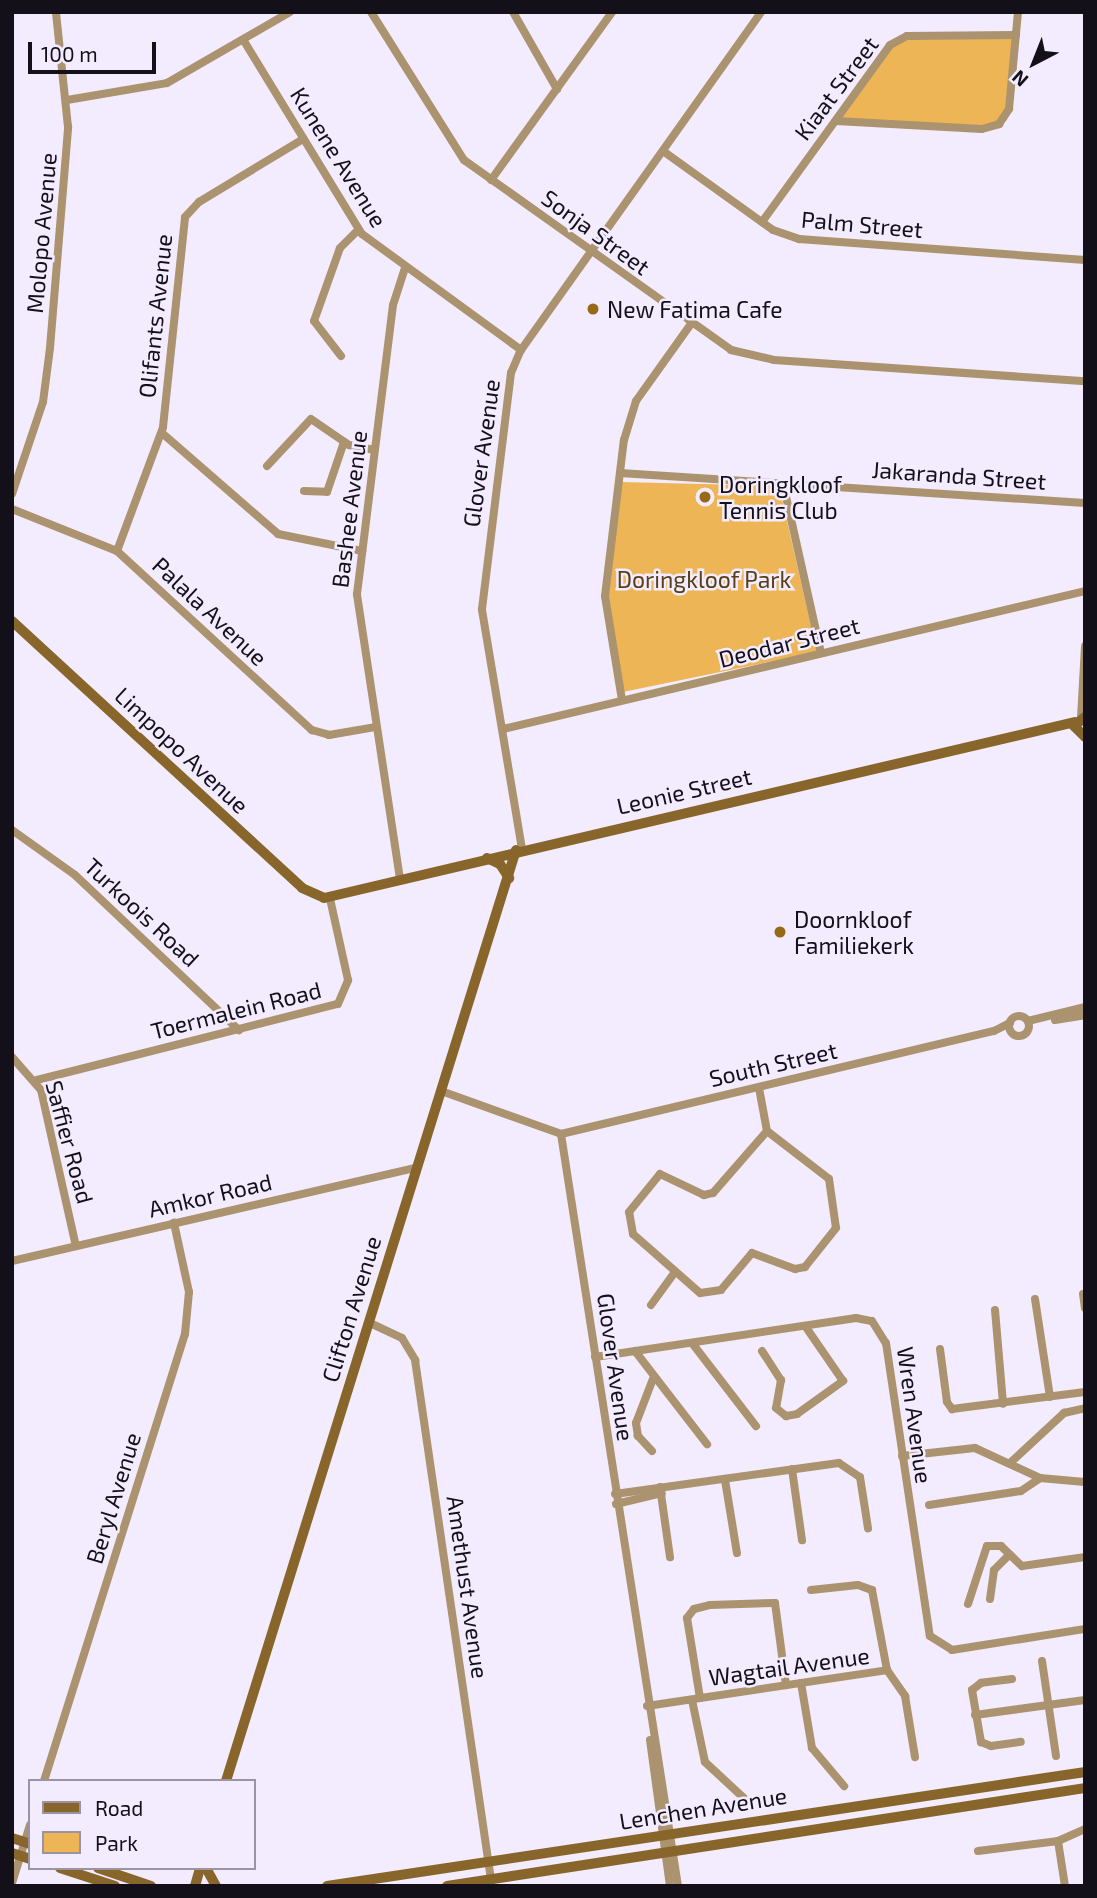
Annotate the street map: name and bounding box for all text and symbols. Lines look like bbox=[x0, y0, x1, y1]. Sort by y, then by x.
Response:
scale bar bbox=[32, 28, 159, 72]
north arrow bbox=[999, 28, 1069, 98]
street label: Kiaat Street bbox=[788, 31, 884, 145]
text: 100 m bbox=[41, 41, 98, 66]
text: N bbox=[1007, 66, 1032, 92]
street label: Kunene Avenue bbox=[285, 82, 393, 232]
street label: Molopo Avenue bbox=[20, 151, 62, 315]
street label: Sonja Street bbox=[537, 184, 655, 280]
street label: Palm Street bbox=[800, 205, 924, 243]
street label: Olifants Avenue bbox=[133, 232, 177, 400]
place label: New Fatima Cafe bbox=[607, 295, 783, 323]
marker: New Fatima Cafe bbox=[585, 301, 601, 317]
street label: Glover Avenue bbox=[457, 377, 505, 529]
street label: Bashee Avenue bbox=[326, 428, 372, 590]
street label: Jakaranda Street bbox=[871, 455, 1047, 495]
place label: Doringkloof Tennis Club bbox=[719, 470, 842, 524]
marker: Doringkloof Tennis Club bbox=[697, 489, 713, 505]
street label: Palala Avenue bbox=[147, 551, 273, 671]
park label: Doringkloof Park bbox=[616, 565, 792, 593]
street label: Deodar Street bbox=[715, 611, 863, 673]
street label: Limpopo Avenue bbox=[109, 681, 255, 819]
street label: Leonie Street bbox=[614, 762, 754, 820]
street label: Turkoois Road bbox=[79, 852, 205, 972]
place label: Doornkloof Familiekerk bbox=[794, 905, 914, 959]
marker: Doornkloof Familiekerk bbox=[772, 924, 788, 940]
street label: Toermalein Road bbox=[148, 975, 324, 1045]
street label: South Street bbox=[706, 1036, 840, 1092]
street label: Saffier Road bbox=[40, 1077, 100, 1207]
street label: Amkor Road bbox=[145, 1167, 275, 1223]
street label: Clifton Avenue bbox=[316, 1232, 386, 1386]
street label: Glover Avenue bbox=[592, 1291, 640, 1443]
street label: Wren Avenue bbox=[892, 1345, 938, 1485]
street label: Beryl Avenue bbox=[80, 1428, 146, 1568]
street label: Amethust Avenue bbox=[441, 1494, 495, 1680]
street label: Wagtail Avenue bbox=[706, 1641, 872, 1691]
legend bbox=[28, 1779, 256, 1870]
street label: Lenchen Avenue bbox=[617, 1781, 789, 1835]
text: Road bbox=[95, 1795, 143, 1820]
text: Park bbox=[95, 1830, 138, 1855]

